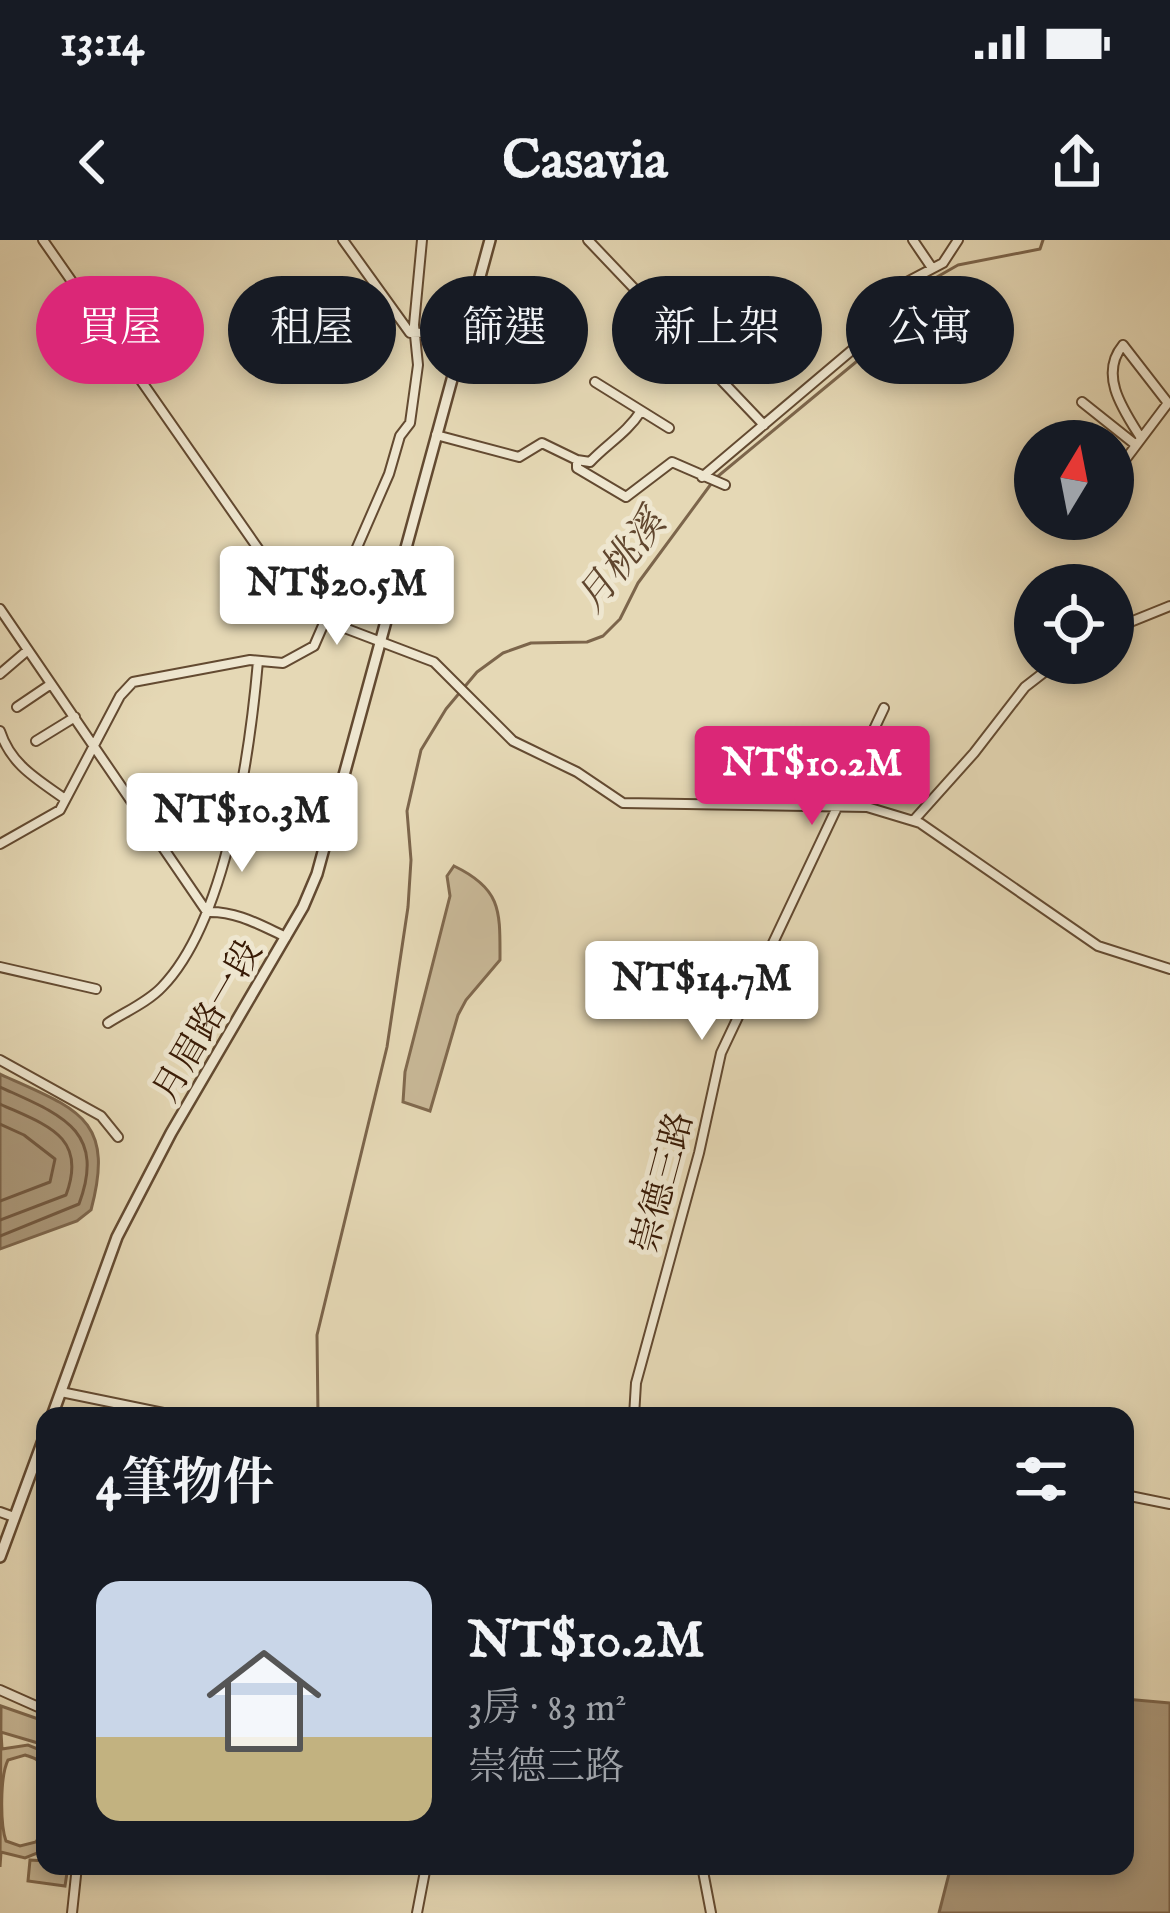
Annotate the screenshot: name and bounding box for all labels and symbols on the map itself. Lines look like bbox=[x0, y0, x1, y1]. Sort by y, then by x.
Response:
north arrow bbox=[1014, 420, 1134, 540]
water label: 月桃溪 bbox=[567, 498, 681, 623]
pin: NT$20.5M bbox=[213, 546, 461, 648]
pin: NT$10.2M bbox=[688, 726, 936, 828]
pin: NT$10.3M bbox=[118, 773, 366, 875]
street label: 月眉路一段 bbox=[144, 932, 274, 1111]
pin: NT$14.7M bbox=[578, 941, 826, 1043]
street label: 崇德三路 bbox=[623, 1107, 705, 1258]

